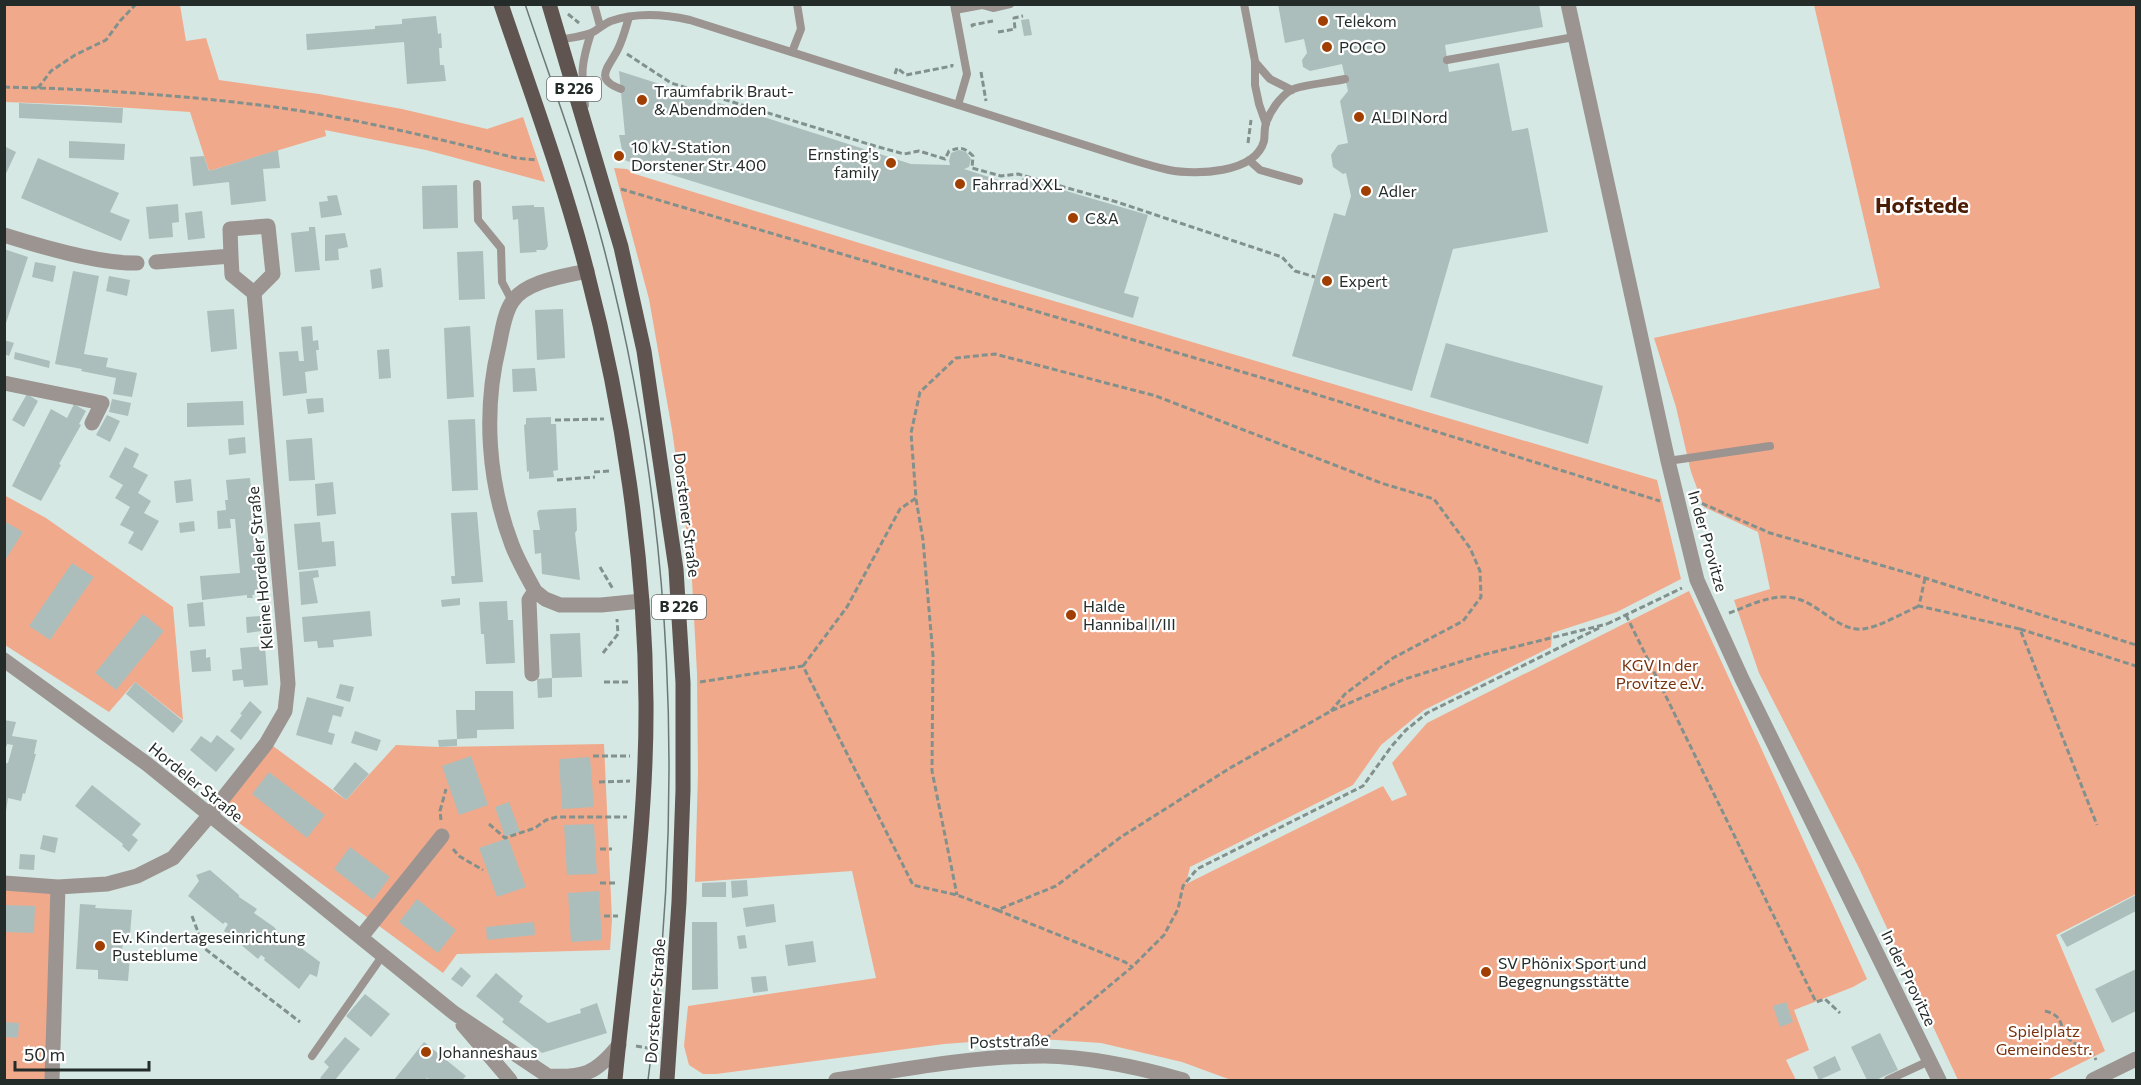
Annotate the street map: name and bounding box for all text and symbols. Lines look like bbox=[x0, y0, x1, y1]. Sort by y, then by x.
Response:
place label: Telekom bbox=[1335, 11, 1397, 30]
marker: Telekom bbox=[1316, 14, 1330, 28]
place label: POCO bbox=[1339, 37, 1386, 56]
marker: POCO bbox=[1320, 40, 1334, 54]
road number: B 226 bbox=[547, 77, 601, 101]
place label: Traumfabrik Braut- & Abendmoden bbox=[654, 81, 794, 118]
marker: Traumfabrik Braut- & Abendmoden bbox=[635, 93, 649, 107]
place label: ALDI Nord bbox=[1371, 107, 1448, 126]
marker: ALDI Nord bbox=[1352, 110, 1366, 124]
place label: 10 kV-Station Dorstener Str. 400 bbox=[631, 137, 766, 174]
place label: Ernsting's family bbox=[808, 144, 879, 181]
marker: 10 kV-Station Dorstener Str. 400 bbox=[612, 149, 626, 163]
marker: Ernsting's family bbox=[884, 156, 898, 170]
place label: Fahrrad XXL bbox=[972, 174, 1063, 193]
marker: Fahrrad XXL bbox=[953, 177, 967, 191]
place label: Adler bbox=[1378, 181, 1417, 200]
marker: Adler bbox=[1359, 184, 1373, 198]
district label: Hofstede bbox=[1875, 191, 1969, 218]
place label: C&A bbox=[1085, 208, 1119, 227]
marker: C&A bbox=[1066, 211, 1080, 225]
place label: Expert bbox=[1339, 271, 1388, 290]
marker: Expert bbox=[1320, 274, 1334, 288]
street label: Dorstener Straße bbox=[670, 452, 705, 578]
street label: Kleine Hordeler Straße bbox=[243, 486, 276, 650]
street label: In der Provitze bbox=[1685, 488, 1732, 594]
road number: B 226 bbox=[652, 595, 706, 619]
place label: Halde Hannibal I/III bbox=[1083, 596, 1176, 633]
marker: Halde Hannibal I/III bbox=[1064, 608, 1078, 622]
park label: KGV In der Provitze e.V. bbox=[1616, 655, 1704, 692]
street label: Hordeler Straße bbox=[145, 738, 247, 825]
place label: Ev. Kindertageseinrichtung Pusteblume bbox=[112, 927, 306, 964]
street label: In der Provitze bbox=[1878, 927, 1941, 1029]
street label: Dorstener Straße bbox=[641, 938, 668, 1064]
marker: Ev. Kindertageseinrichtung Pusteblume bbox=[93, 939, 107, 953]
place label: SV Phönix Sport und Begegnungsstätte bbox=[1498, 953, 1647, 990]
marker: SV Phönix Sport und Begegnungsstätte bbox=[1479, 965, 1493, 979]
park label: Spielplatz Gemeindestr. bbox=[1996, 1021, 2092, 1058]
street label: Poststraße bbox=[969, 1030, 1049, 1051]
scale bar bbox=[15, 1034, 148, 1072]
place label: Johanneshaus bbox=[438, 1042, 538, 1061]
text: 50 m bbox=[24, 1043, 65, 1065]
marker: Johanneshaus bbox=[419, 1045, 433, 1059]

